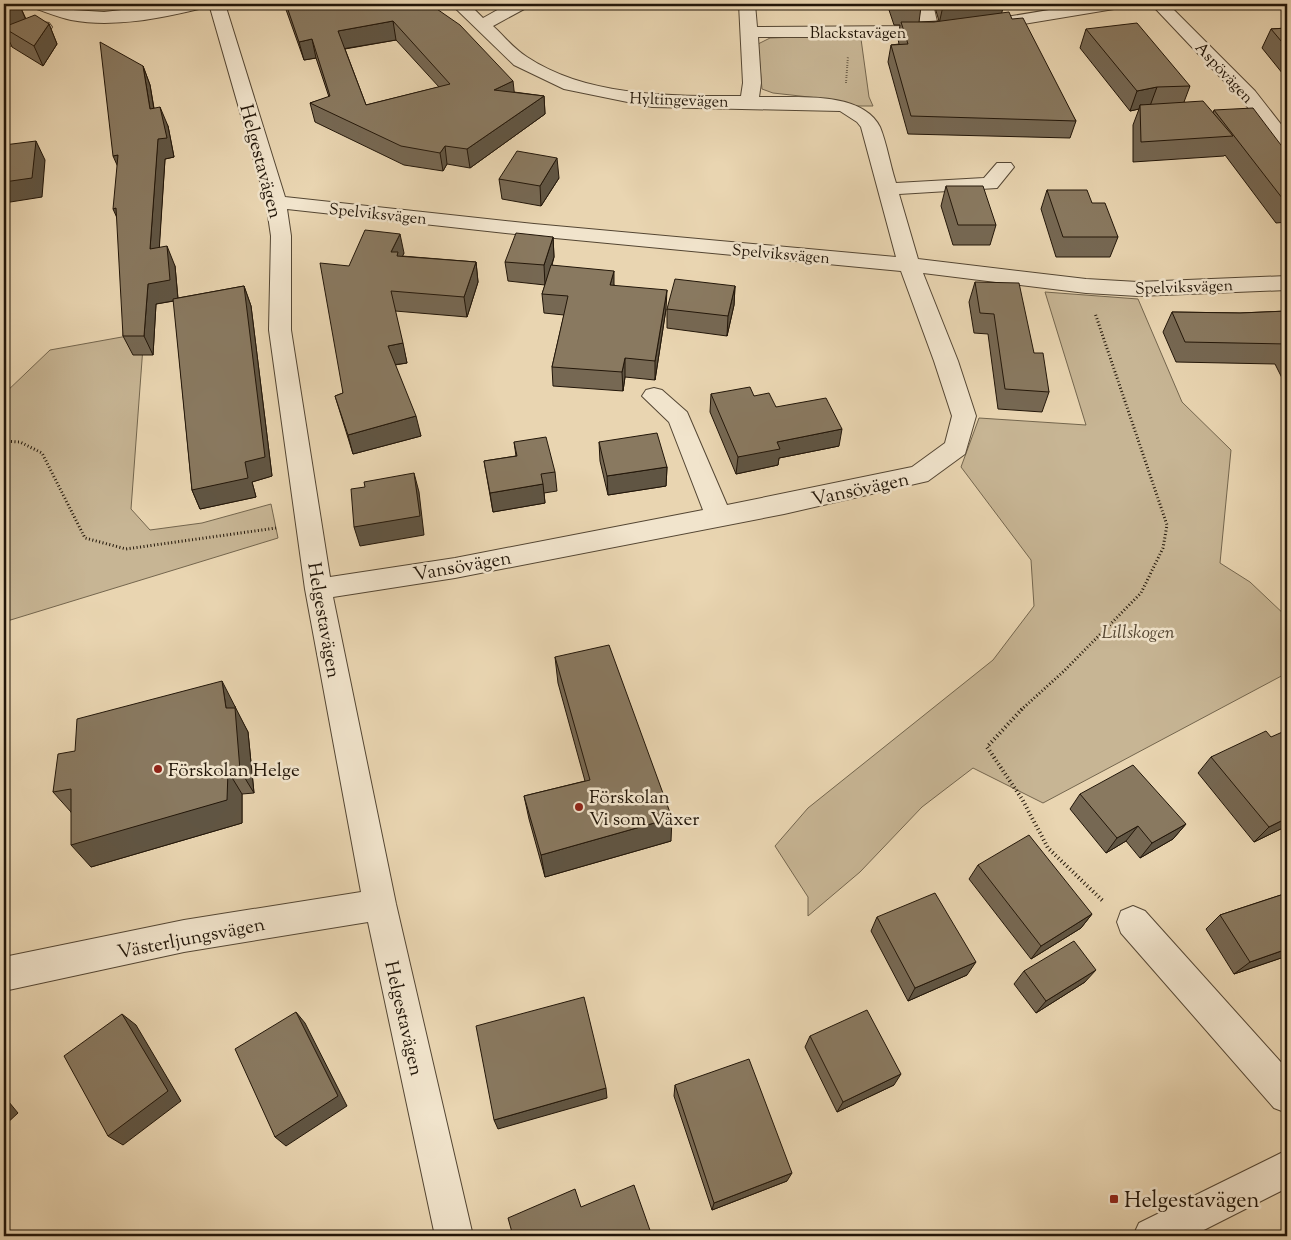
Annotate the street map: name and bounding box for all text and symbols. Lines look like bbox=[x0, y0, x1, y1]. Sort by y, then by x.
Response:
street label: Blackstavägen bbox=[810, 23, 907, 46]
street label: Aspövägen bbox=[1189, 38, 1258, 110]
street label: Hyltingevägen bbox=[629, 88, 729, 115]
street label: Helgestavägen bbox=[231, 102, 288, 222]
street label: Spelviksvägen bbox=[328, 199, 428, 232]
street label: Spelviksvägen bbox=[731, 240, 831, 271]
street label: Spelviksvägen bbox=[1135, 275, 1234, 302]
street label: Vansövägen bbox=[809, 467, 912, 514]
street label: Vansövägen bbox=[411, 546, 514, 589]
street label: Helgestavägen bbox=[299, 560, 346, 680]
park label: Lillskogen bbox=[1101, 620, 1175, 647]
place label: Förskolan Helge bbox=[168, 758, 300, 785]
marker: Förskolan Helge bbox=[152, 763, 164, 775]
place label: Förskolan Vi som Växer bbox=[589, 785, 699, 834]
marker: Förskolan Vi som Växer bbox=[573, 801, 585, 813]
street label: Västerljungsvägen bbox=[115, 912, 268, 967]
street label: Helgestavägen bbox=[376, 958, 429, 1079]
place label: Helgestavägen bbox=[1124, 1186, 1260, 1218]
marker: Helgestavägen bbox=[1108, 1193, 1120, 1205]

